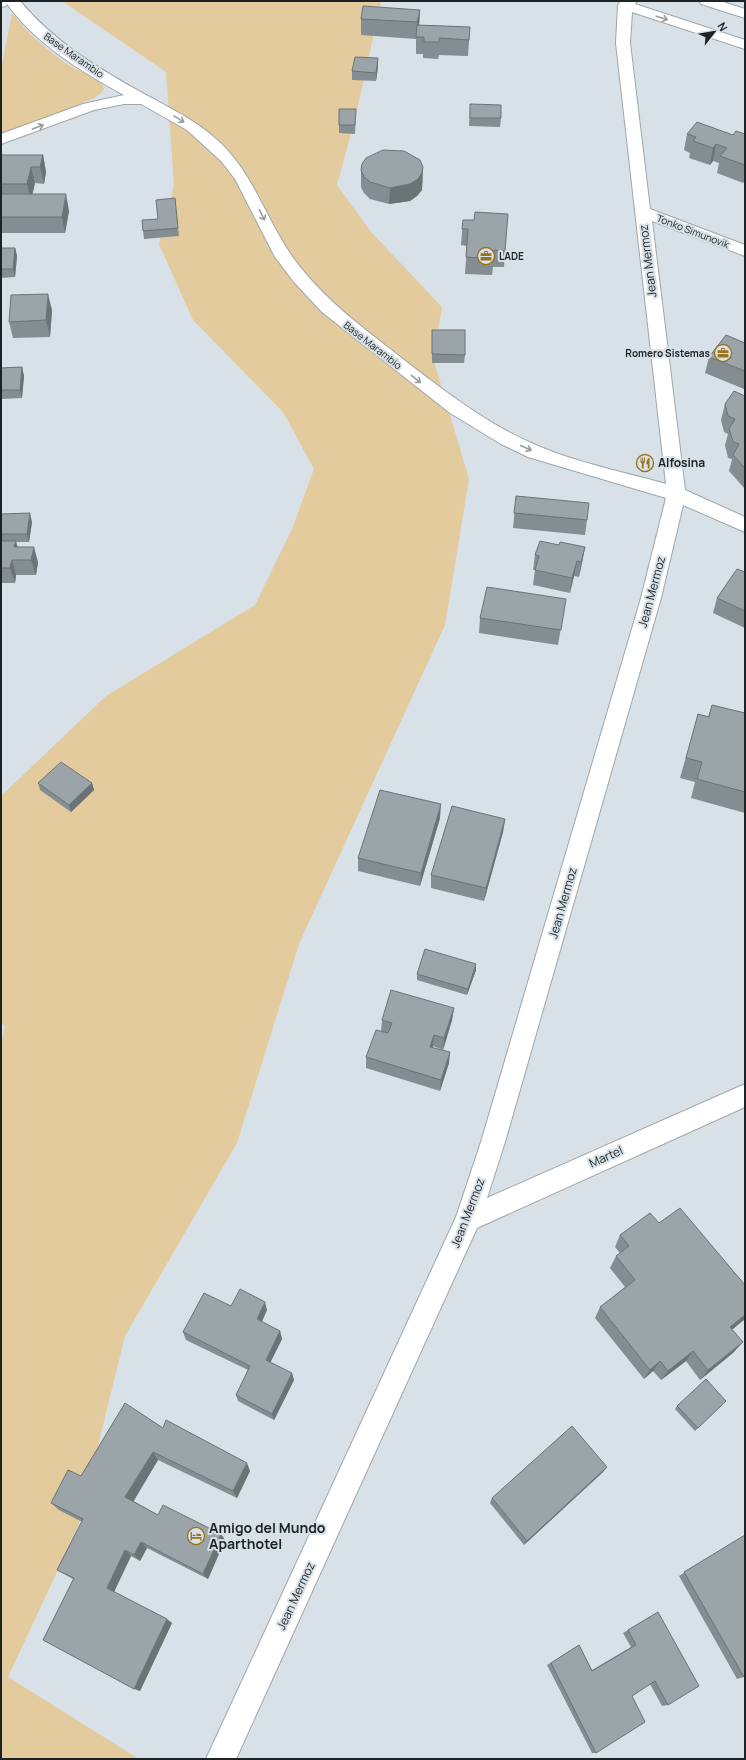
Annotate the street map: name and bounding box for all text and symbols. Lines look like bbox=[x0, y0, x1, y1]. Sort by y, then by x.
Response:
north arrow bbox=[694, 12, 734, 52]
one-way arrow bbox=[656, 14, 668, 22]
text: N bbox=[715, 19, 732, 34]
street label: Base Marambio bbox=[41, 29, 107, 81]
one-way arrow bbox=[173, 115, 185, 123]
one-way arrow bbox=[32, 122, 44, 130]
one-way arrow bbox=[259, 209, 266, 221]
street label: Tonko Simunovik bbox=[655, 211, 732, 252]
street label: Jean Mermoz bbox=[635, 224, 660, 299]
office icon: LADE bbox=[476, 246, 496, 266]
place label: LADE bbox=[499, 249, 524, 263]
street label: Base Marambio bbox=[341, 318, 405, 372]
office icon: Romero Sistemas bbox=[713, 343, 733, 363]
place label: Romero Sistemas bbox=[625, 346, 711, 360]
one-way arrow bbox=[411, 375, 422, 383]
one-way arrow bbox=[519, 445, 531, 452]
restaurant icon: Alfosina bbox=[635, 453, 655, 473]
place label: Alfosina bbox=[658, 454, 705, 471]
street label: Jean Mermoz bbox=[634, 554, 669, 630]
street label: Jean Mermoz bbox=[544, 865, 581, 941]
street label: Martel bbox=[586, 1142, 625, 1172]
street label: Jean Mermoz bbox=[446, 1175, 489, 1250]
place label: Amigo del Mundo Aparthotel bbox=[209, 1518, 326, 1553]
hotel icon: Amigo del Mundo Aparthotel bbox=[186, 1526, 206, 1546]
street label: Jean Mermoz bbox=[272, 1559, 319, 1633]

